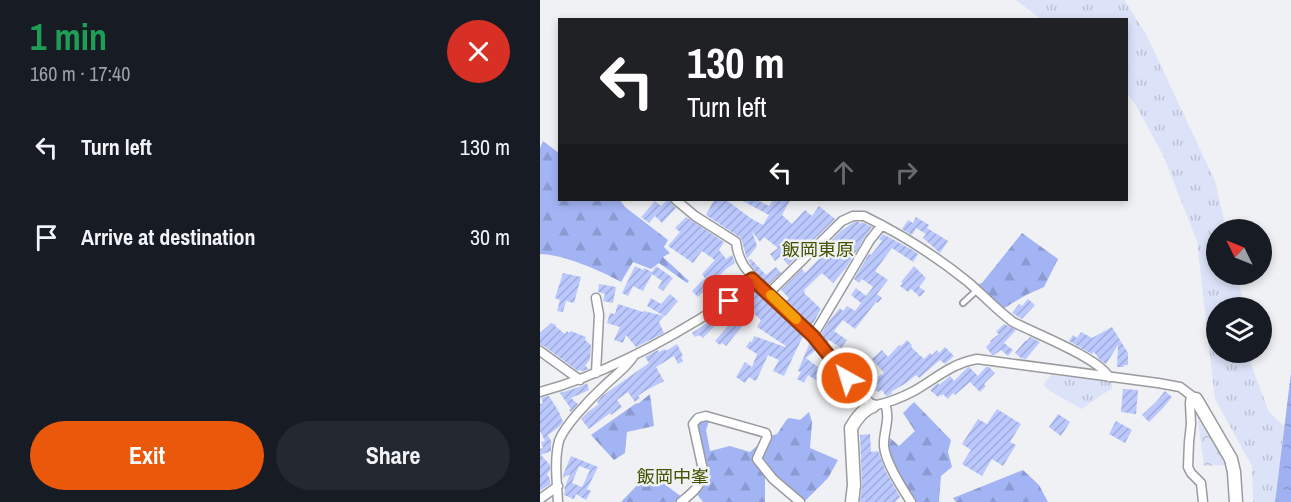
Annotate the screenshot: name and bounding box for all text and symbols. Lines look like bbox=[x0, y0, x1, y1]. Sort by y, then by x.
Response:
text: 1 min bbox=[30, 13, 107, 61]
button: close bbox=[447, 20, 510, 83]
text: 130 m bbox=[687, 35, 785, 91]
icon: left bbox=[588, 42, 666, 120]
text: 160 m · 17:40 bbox=[30, 60, 130, 87]
text: Turn left bbox=[687, 89, 766, 125]
icon: left bbox=[30, 131, 63, 164]
text: Turn left bbox=[81, 132, 152, 162]
text: 130 m bbox=[460, 132, 510, 162]
icon: left bbox=[764, 156, 797, 189]
icon: ahead bbox=[827, 156, 860, 189]
icon: right bbox=[890, 156, 923, 189]
north arrow bbox=[1206, 219, 1272, 285]
map controls bbox=[1206, 219, 1272, 363]
icon: arrive bbox=[30, 221, 63, 254]
text: Arrive at destination bbox=[81, 222, 255, 252]
text: 30 m bbox=[470, 222, 510, 252]
district label: 飯岡東原 bbox=[782, 237, 854, 262]
pin bbox=[703, 275, 754, 326]
icon: arrive bbox=[712, 284, 745, 317]
button: layers bbox=[1206, 297, 1272, 363]
position arrow bbox=[815, 346, 879, 410]
button: Exit bbox=[30, 421, 264, 490]
button: Share bbox=[276, 421, 510, 490]
district label: 飯岡中峯 bbox=[637, 464, 709, 489]

